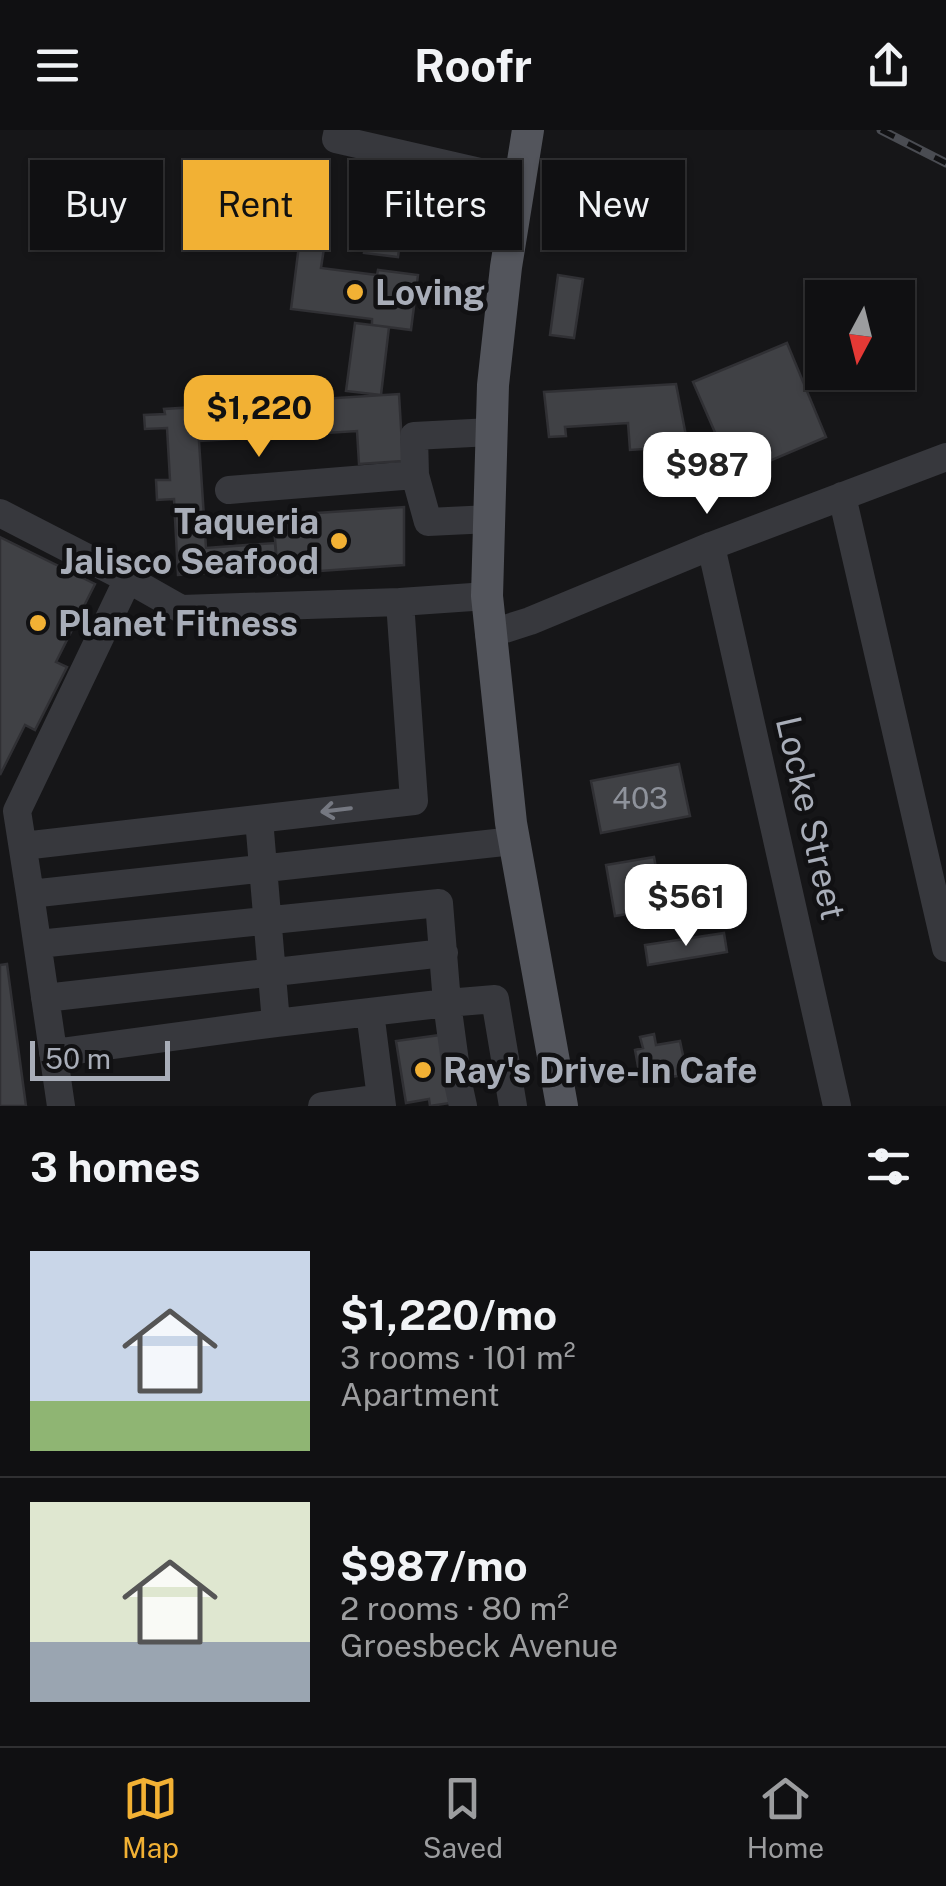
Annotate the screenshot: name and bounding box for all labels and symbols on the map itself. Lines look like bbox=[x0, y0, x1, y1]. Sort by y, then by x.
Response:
place label: Loving bbox=[375, 272, 485, 313]
north arrow bbox=[805, 280, 915, 390]
marker: Loving bbox=[344, 281, 366, 303]
pin: $1,220 bbox=[178, 375, 340, 460]
pin: $987 bbox=[648, 432, 766, 517]
place label: Taqueria Jalisco Seafood bbox=[60, 501, 319, 582]
marker: Taqueria Jalisco Seafood bbox=[328, 530, 350, 552]
place label: Planet Fitness bbox=[58, 603, 298, 644]
marker: Planet Fitness bbox=[27, 612, 49, 634]
street label: Locke Street bbox=[768, 712, 854, 924]
house number: 403 bbox=[612, 780, 668, 816]
one-way arrow bbox=[321, 801, 353, 820]
pin: $561 bbox=[627, 864, 745, 949]
scale bar bbox=[30, 1036, 170, 1080]
place label: Ray's Drive-In Cafe bbox=[443, 1050, 757, 1091]
marker: Ray's Drive-In Cafe bbox=[412, 1059, 434, 1081]

